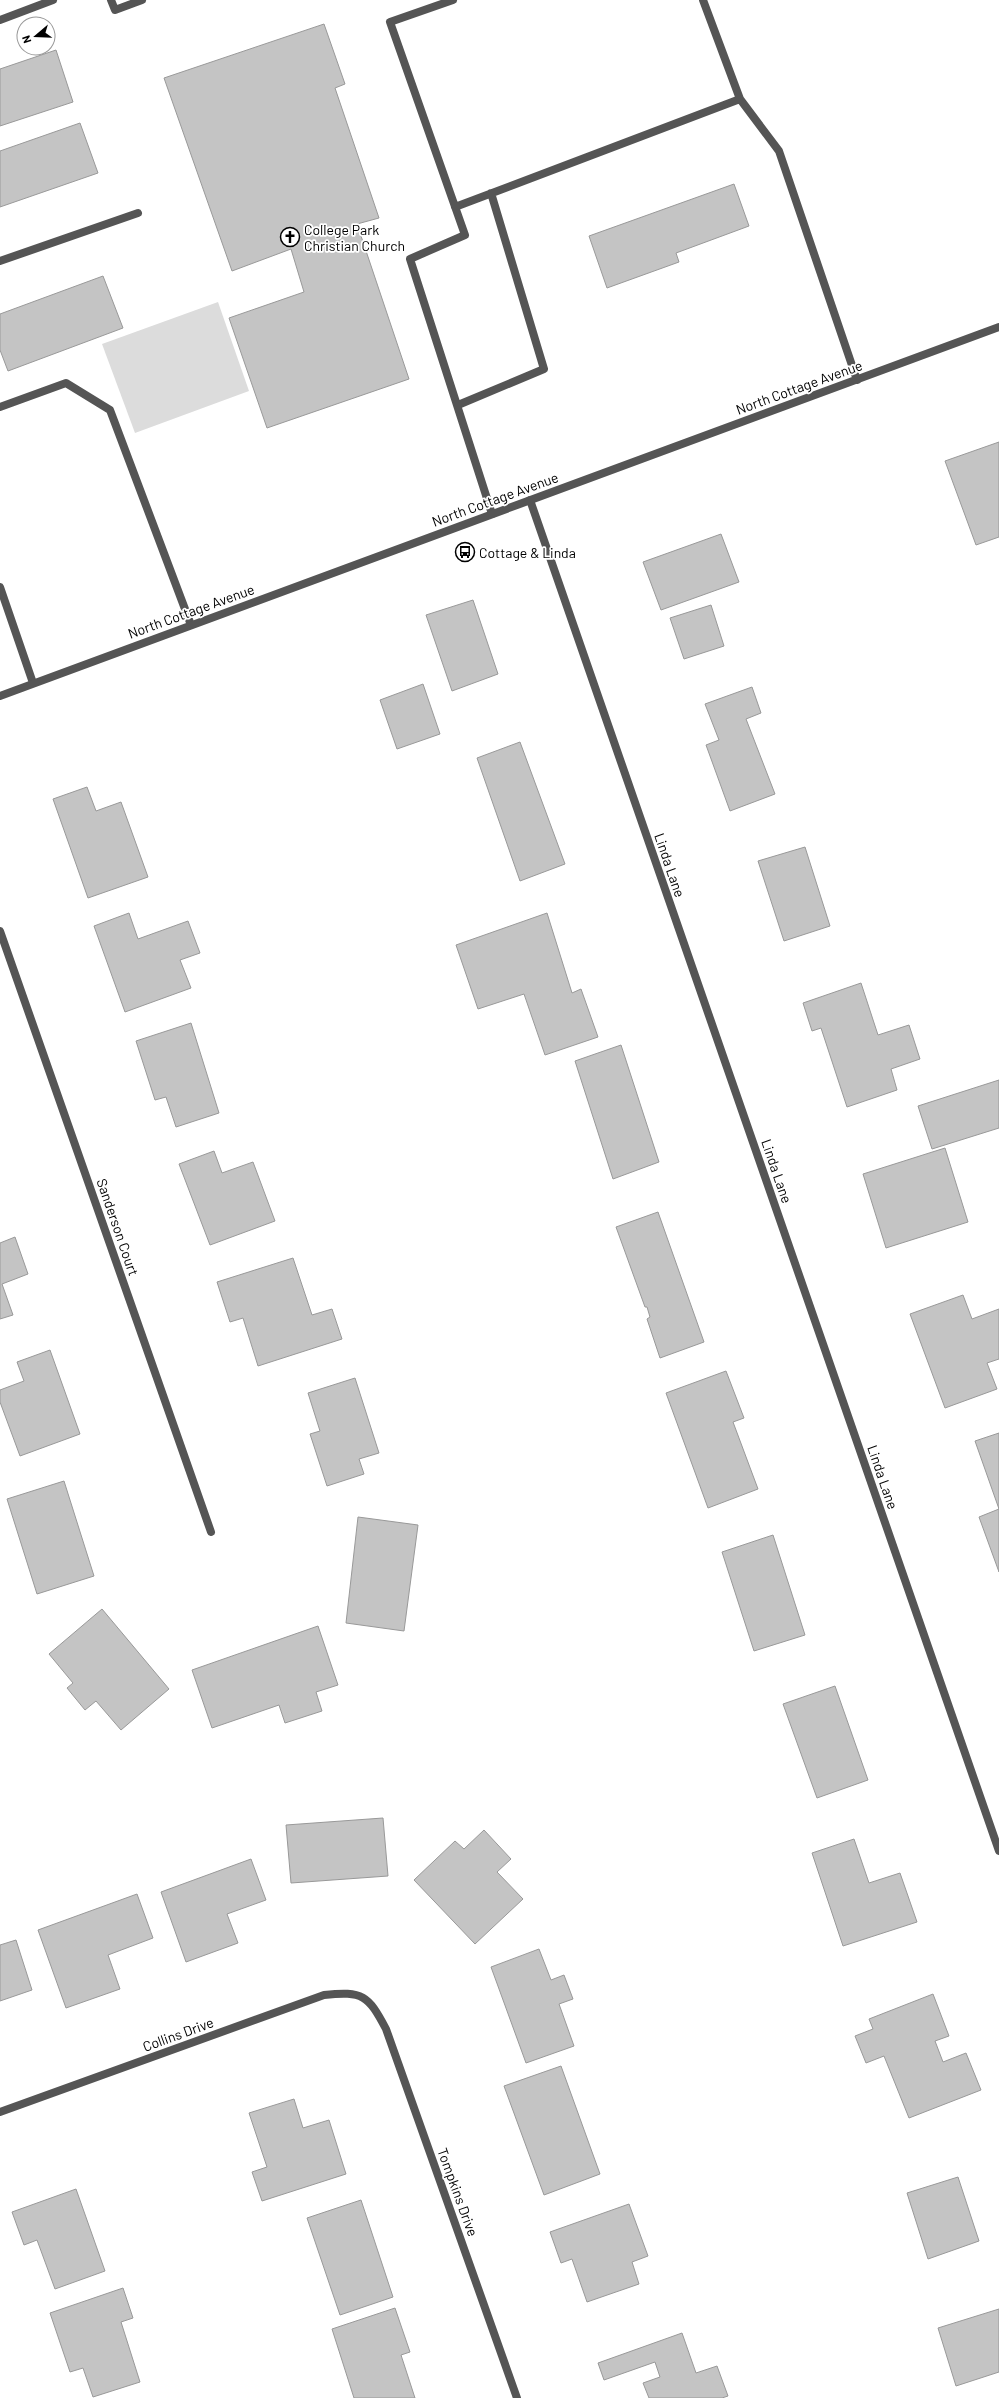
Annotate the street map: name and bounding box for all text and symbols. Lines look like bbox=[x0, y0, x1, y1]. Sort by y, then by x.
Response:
north arrow bbox=[16, 16, 56, 56]
text: N bbox=[19, 34, 33, 45]
place label: College Park Christian Church bbox=[304, 221, 405, 254]
church icon: College Park Christian Church bbox=[279, 226, 301, 248]
street label: North Cottage Avenue bbox=[733, 356, 865, 418]
street label: North Cottage Avenue bbox=[429, 468, 561, 530]
bus stop icon: Cottage & Linda bbox=[454, 541, 476, 563]
place label: Cottage & Linda bbox=[479, 544, 576, 561]
street label: North Cottage Avenue bbox=[125, 580, 257, 642]
street label: Linda Lane bbox=[651, 831, 689, 899]
street label: Linda Lane bbox=[758, 1137, 796, 1205]
street label: Sanderson Court bbox=[93, 1176, 143, 1278]
street label: Linda Lane bbox=[864, 1443, 902, 1511]
street label: Collins Drive bbox=[140, 2013, 216, 2055]
street label: Tompkins Drive bbox=[434, 2146, 482, 2238]

